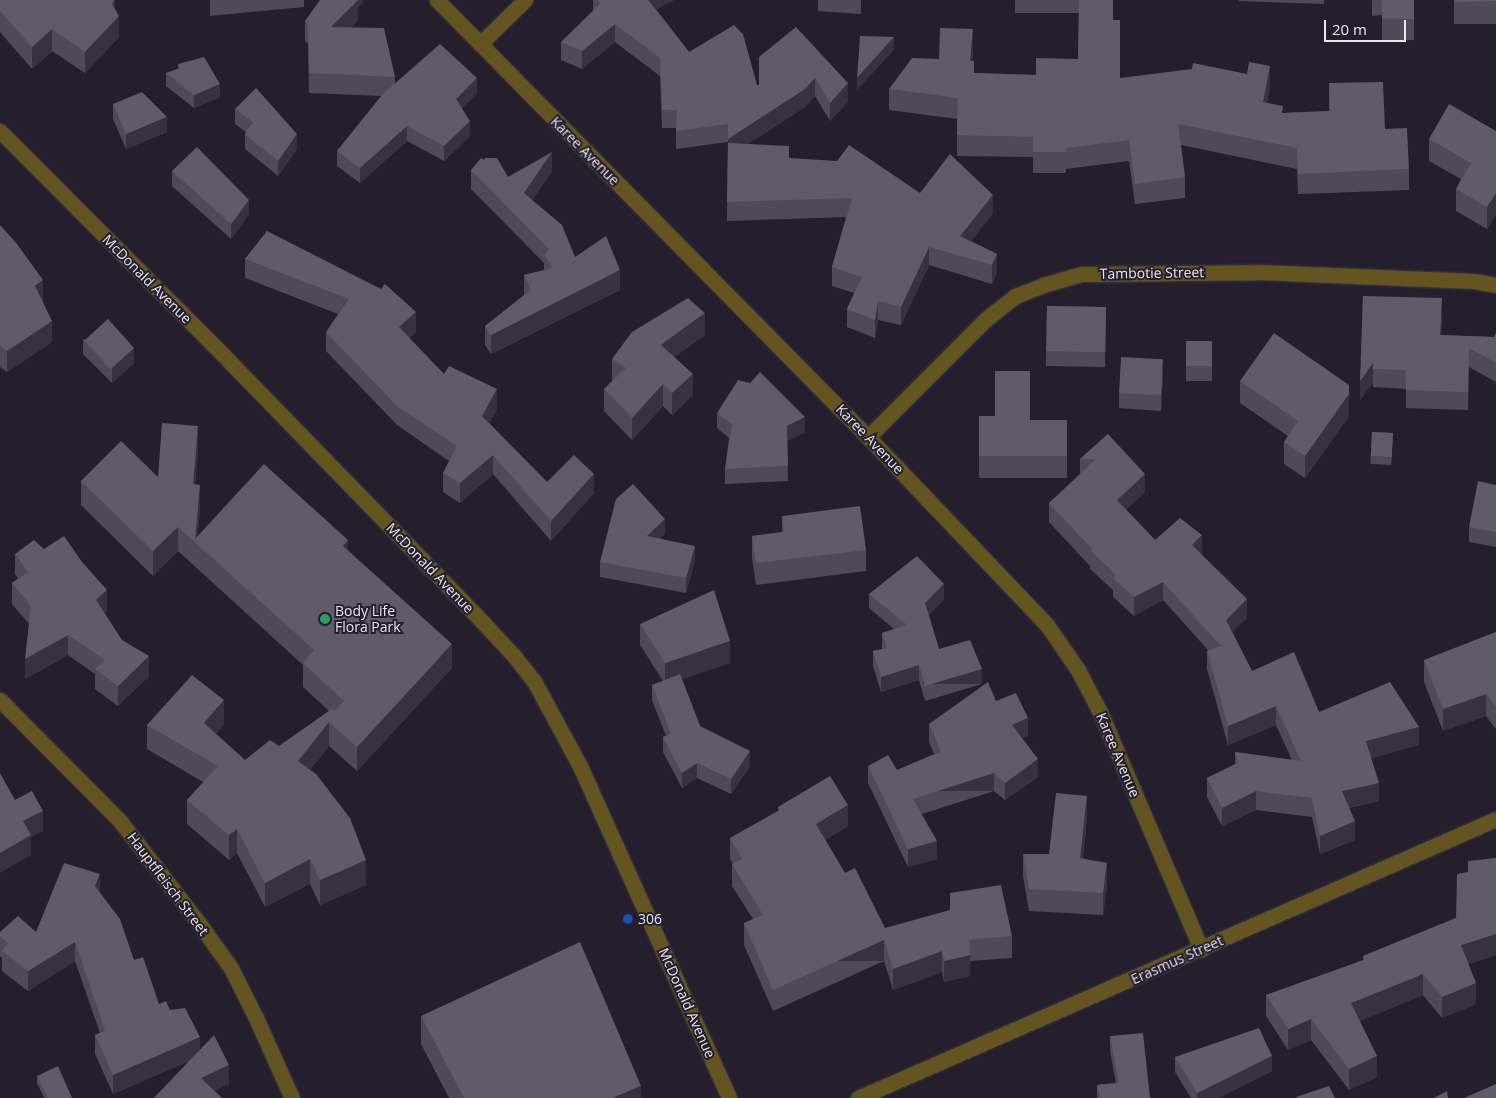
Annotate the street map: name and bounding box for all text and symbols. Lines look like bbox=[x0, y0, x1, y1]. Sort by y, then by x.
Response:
scale bar bbox=[1326, 10, 1408, 42]
text: 20 m bbox=[1332, 19, 1367, 39]
street label: Karee Avenue bbox=[547, 113, 623, 189]
street label: McDonald Avenue bbox=[99, 231, 195, 327]
street label: Tambotie Street bbox=[1100, 264, 1204, 282]
street label: Karee Avenue bbox=[833, 401, 907, 477]
street label: McDonald Avenue bbox=[383, 519, 477, 617]
place label: Body Life Flora Park bbox=[335, 603, 401, 636]
marker: Body Life Flora Park bbox=[319, 613, 331, 625]
street label: Karee Avenue bbox=[1093, 710, 1143, 800]
street label: Hauptfleisch Street bbox=[124, 829, 212, 939]
place label: 306 bbox=[638, 911, 662, 927]
marker: 306 bbox=[622, 913, 634, 925]
street label: Erasmus Street bbox=[1128, 932, 1226, 988]
street label: McDonald Avenue bbox=[655, 945, 719, 1061]

